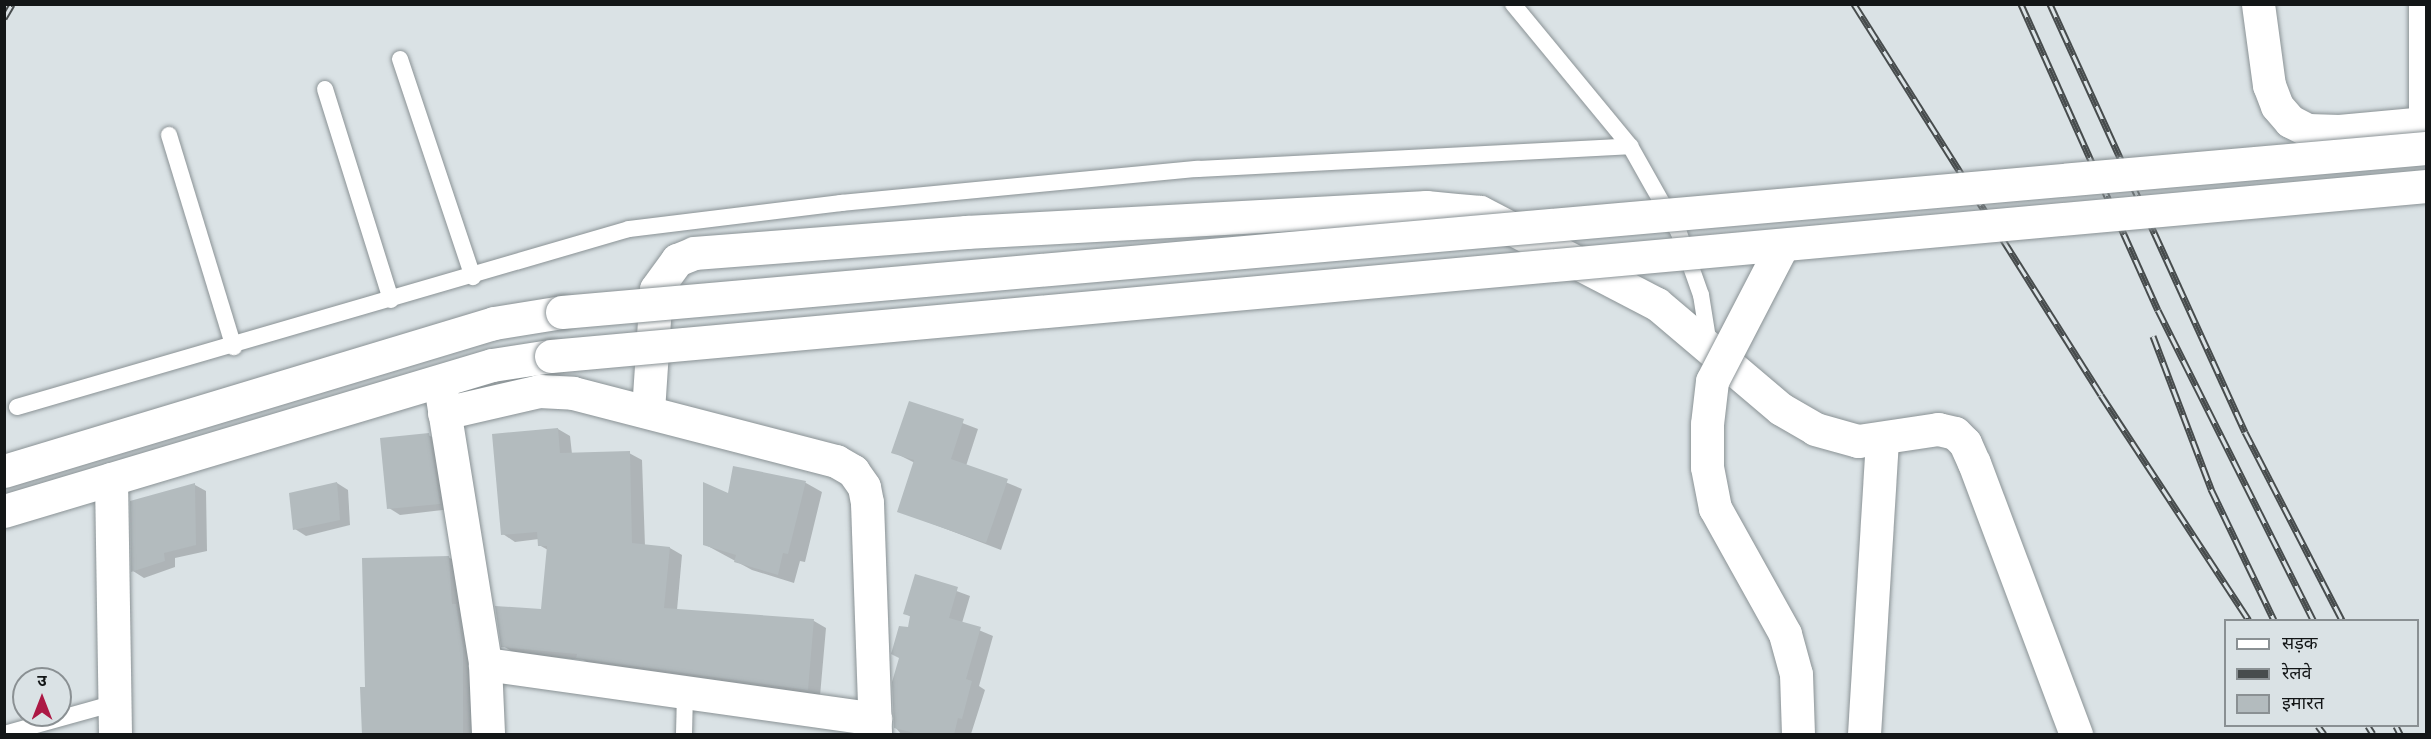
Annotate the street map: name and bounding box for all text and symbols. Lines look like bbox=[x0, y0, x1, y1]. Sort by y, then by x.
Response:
legend bbox=[2224, 619, 2419, 727]
text: सड़क bbox=[2282, 632, 2318, 654]
text: रेलवे bbox=[2282, 662, 2312, 684]
north arrow bbox=[12, 667, 72, 727]
text: उ bbox=[37, 671, 47, 691]
text: इमारत bbox=[2282, 692, 2324, 714]

